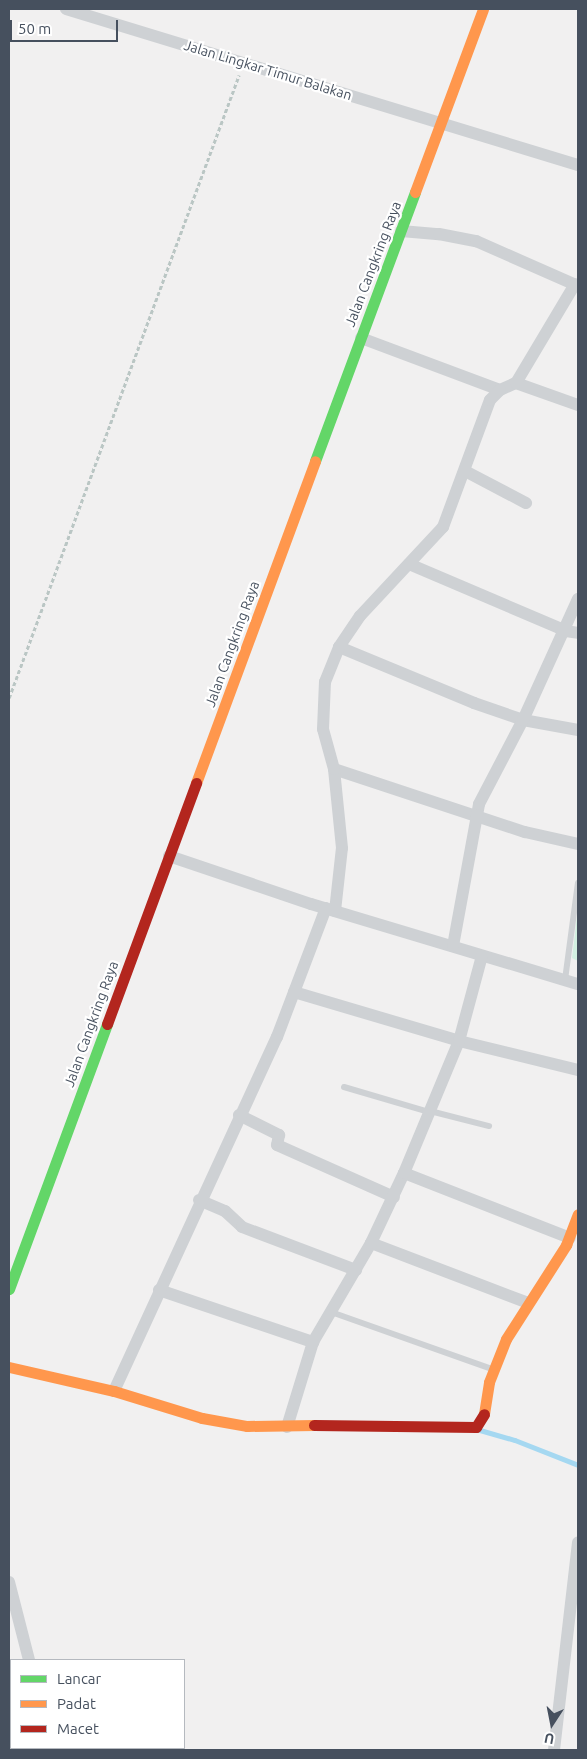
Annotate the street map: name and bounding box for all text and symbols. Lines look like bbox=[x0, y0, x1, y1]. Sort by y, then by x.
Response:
scale bar bbox=[12, 10, 120, 42]
text: 50 m bbox=[18, 20, 51, 37]
street label: Jalan Lingkar Timur Balakan bbox=[182, 36, 354, 104]
street label: Jalan Cangkring Raya bbox=[341, 199, 405, 329]
street label: Jalan Cangkring Raya bbox=[201, 579, 263, 709]
street label: Jalan Cangkring Raya bbox=[60, 959, 122, 1089]
legend bbox=[10, 1659, 185, 1749]
text: Lancar bbox=[57, 1670, 101, 1687]
text: Padat bbox=[57, 1695, 96, 1712]
north arrow bbox=[527, 1699, 577, 1749]
text: Macet bbox=[57, 1720, 99, 1737]
text: U bbox=[543, 1730, 555, 1748]

